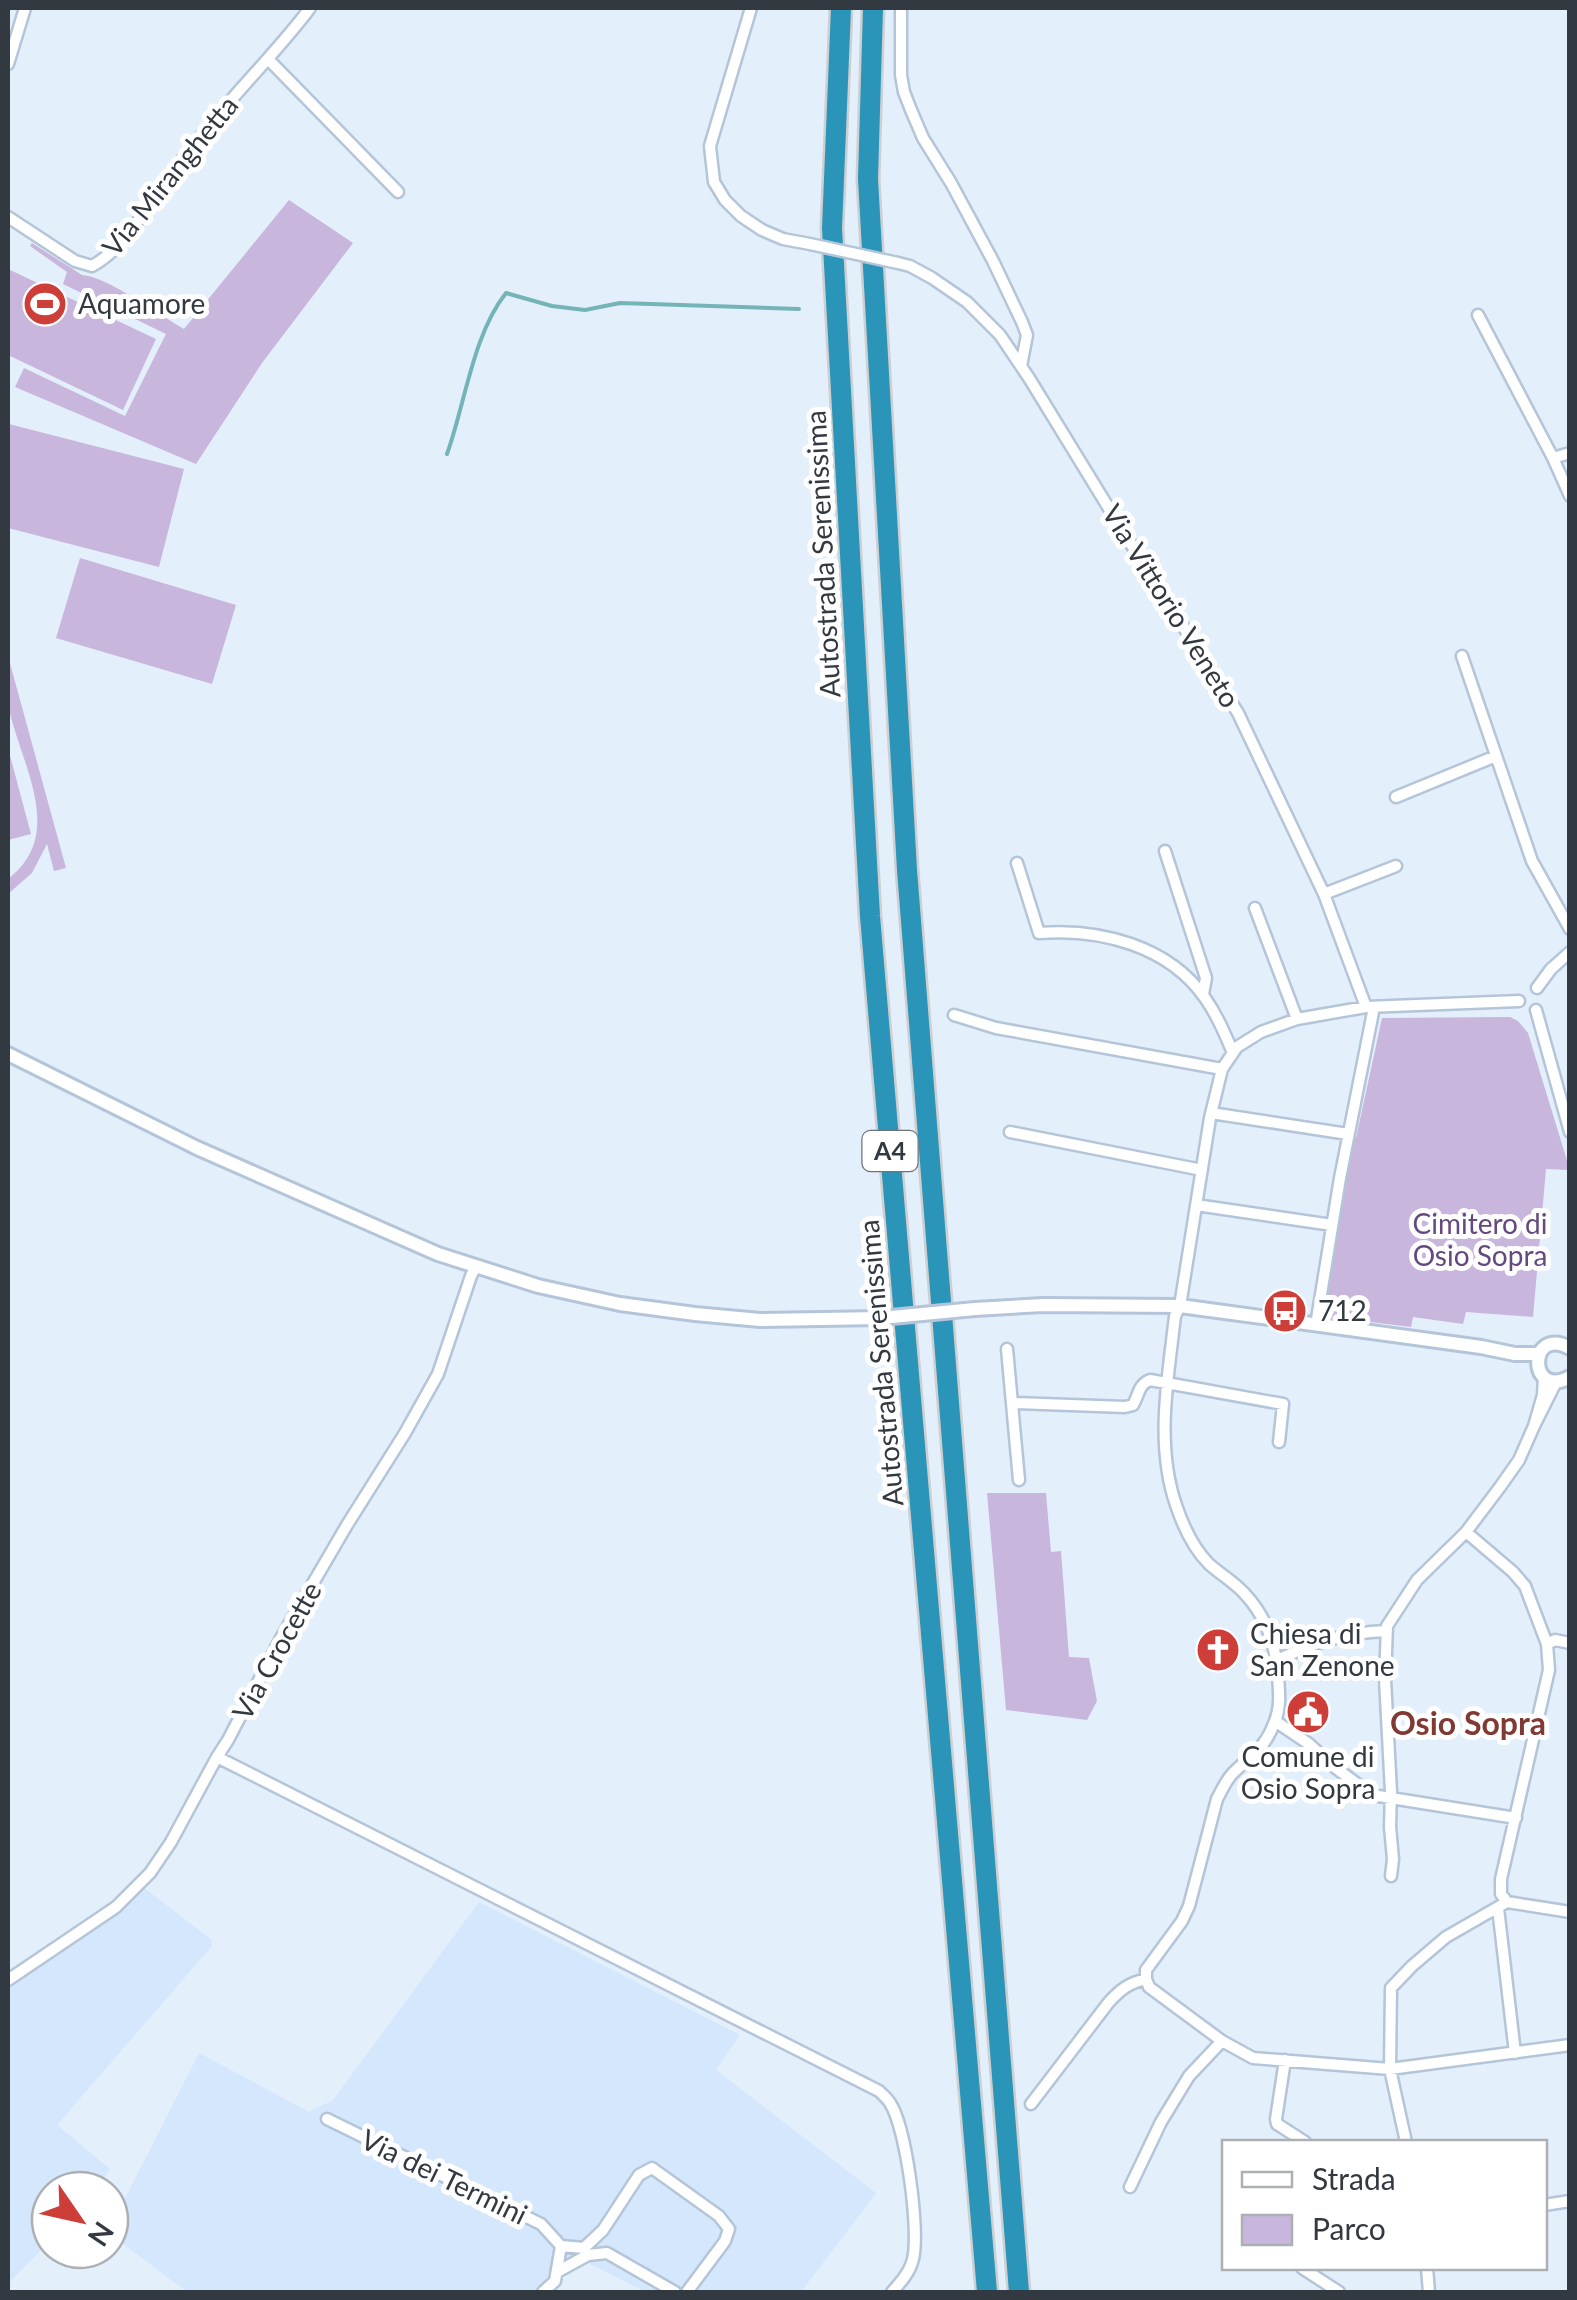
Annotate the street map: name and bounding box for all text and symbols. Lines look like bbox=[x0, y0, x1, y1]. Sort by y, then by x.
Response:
street label: Via Miranghetta bbox=[94, 88, 244, 262]
sports icon: Aquamore bbox=[22, 281, 68, 327]
place label: Aquamore bbox=[78, 286, 205, 320]
street label: Autostrada Serenissima bbox=[798, 410, 846, 698]
street label: Via Vittorio Veneto bbox=[1096, 498, 1248, 713]
road number: A4 bbox=[862, 1131, 918, 1171]
park label: Cimitero di Osio Sopra bbox=[1413, 1206, 1548, 1272]
street label: Autostrada Serenissima bbox=[851, 1218, 909, 1508]
bus stop icon: 712 bbox=[1262, 1288, 1308, 1334]
place label: 712 bbox=[1318, 1293, 1367, 1327]
street label: Via Crocette bbox=[224, 1576, 328, 1725]
place label: Chiesa di San Zenone bbox=[1250, 1616, 1395, 1682]
church icon: Chiesa di San Zenone bbox=[1195, 1627, 1241, 1673]
public building icon: Comune di Osio Sopra bbox=[1285, 1689, 1331, 1735]
district label: Osio Sopra bbox=[1390, 1703, 1546, 1742]
place label: Comune di Osio Sopra bbox=[1241, 1739, 1375, 1805]
street label: Via dei Termini bbox=[356, 2121, 533, 2231]
legend bbox=[1222, 2140, 1547, 2270]
text: Strada bbox=[1312, 2160, 1396, 2196]
north arrow bbox=[30, 2170, 130, 2270]
text: Parco bbox=[1312, 2210, 1386, 2246]
text: N bbox=[81, 2216, 122, 2253]

